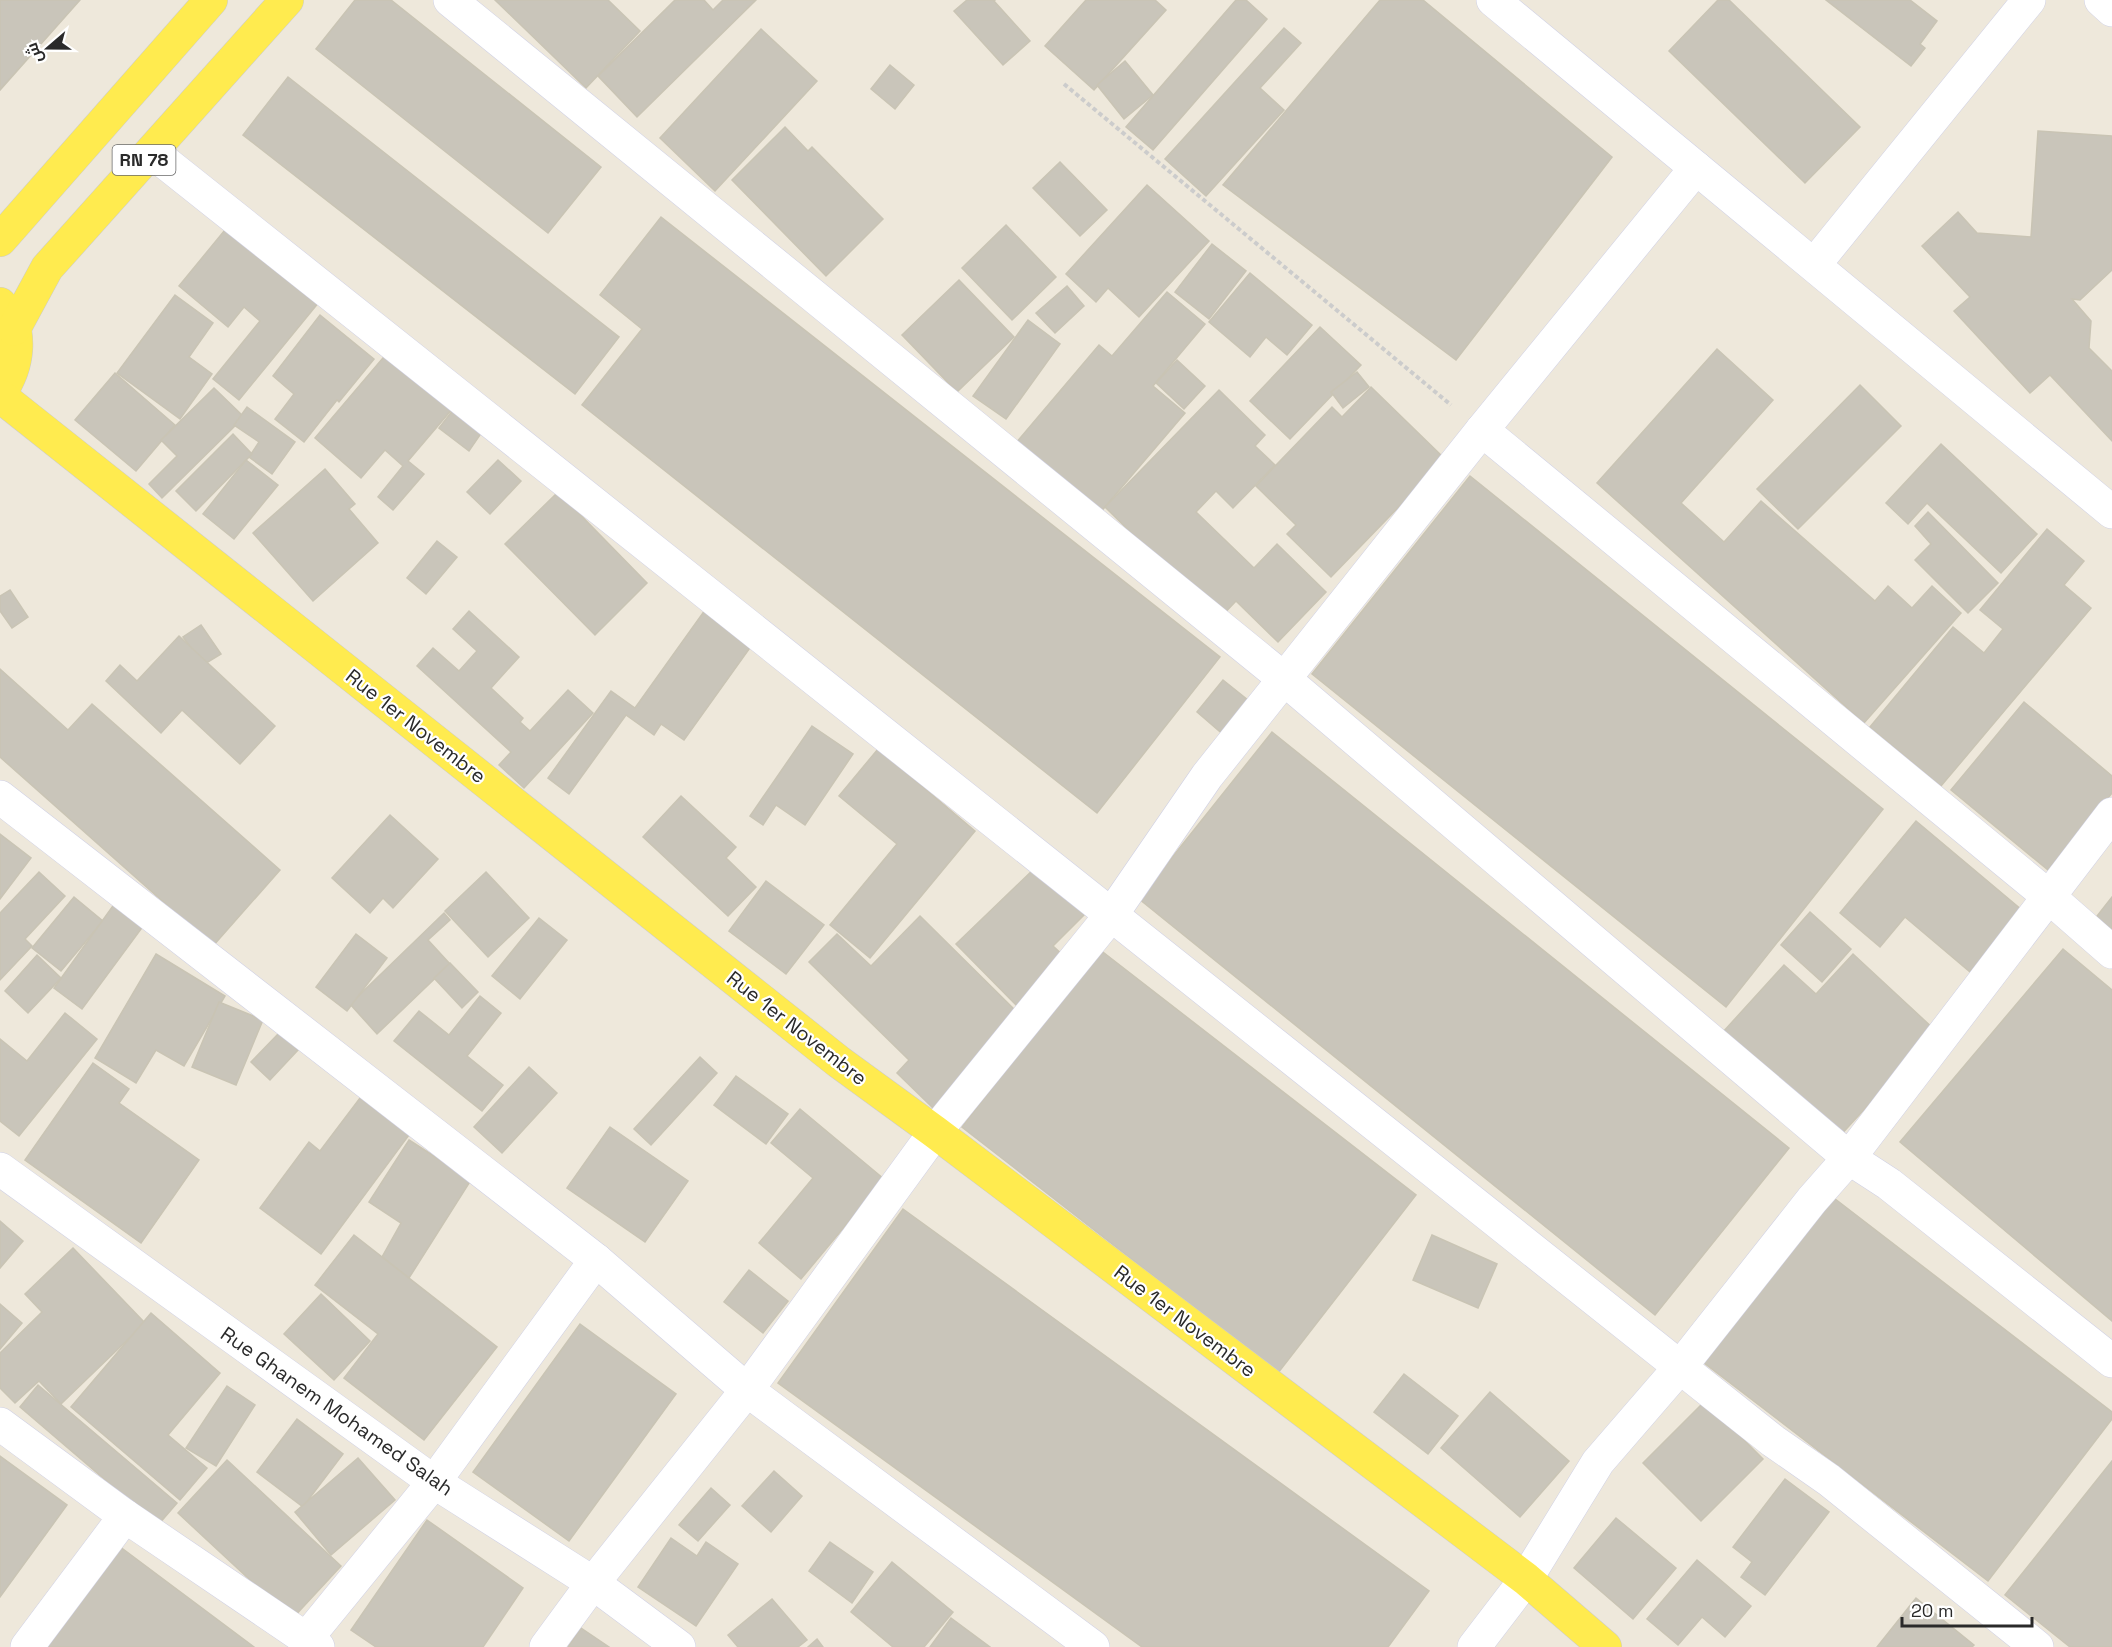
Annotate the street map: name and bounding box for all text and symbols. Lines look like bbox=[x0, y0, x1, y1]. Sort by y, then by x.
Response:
north arrow bbox=[18, 18, 78, 78]
text: ش bbox=[21, 40, 48, 66]
road number: RN 78 bbox=[112, 145, 176, 175]
street label: Rue 1er Novembre bbox=[341, 663, 491, 789]
street label: Rue 1er Novembre bbox=[722, 965, 872, 1091]
street label: Rue 1er Novembre bbox=[1109, 1259, 1261, 1383]
street label: Rue Ghanem Mohamed Salah bbox=[216, 1321, 458, 1501]
scale bar bbox=[1902, 1590, 2032, 1628]
text: 20 m bbox=[1911, 1599, 1954, 1622]

